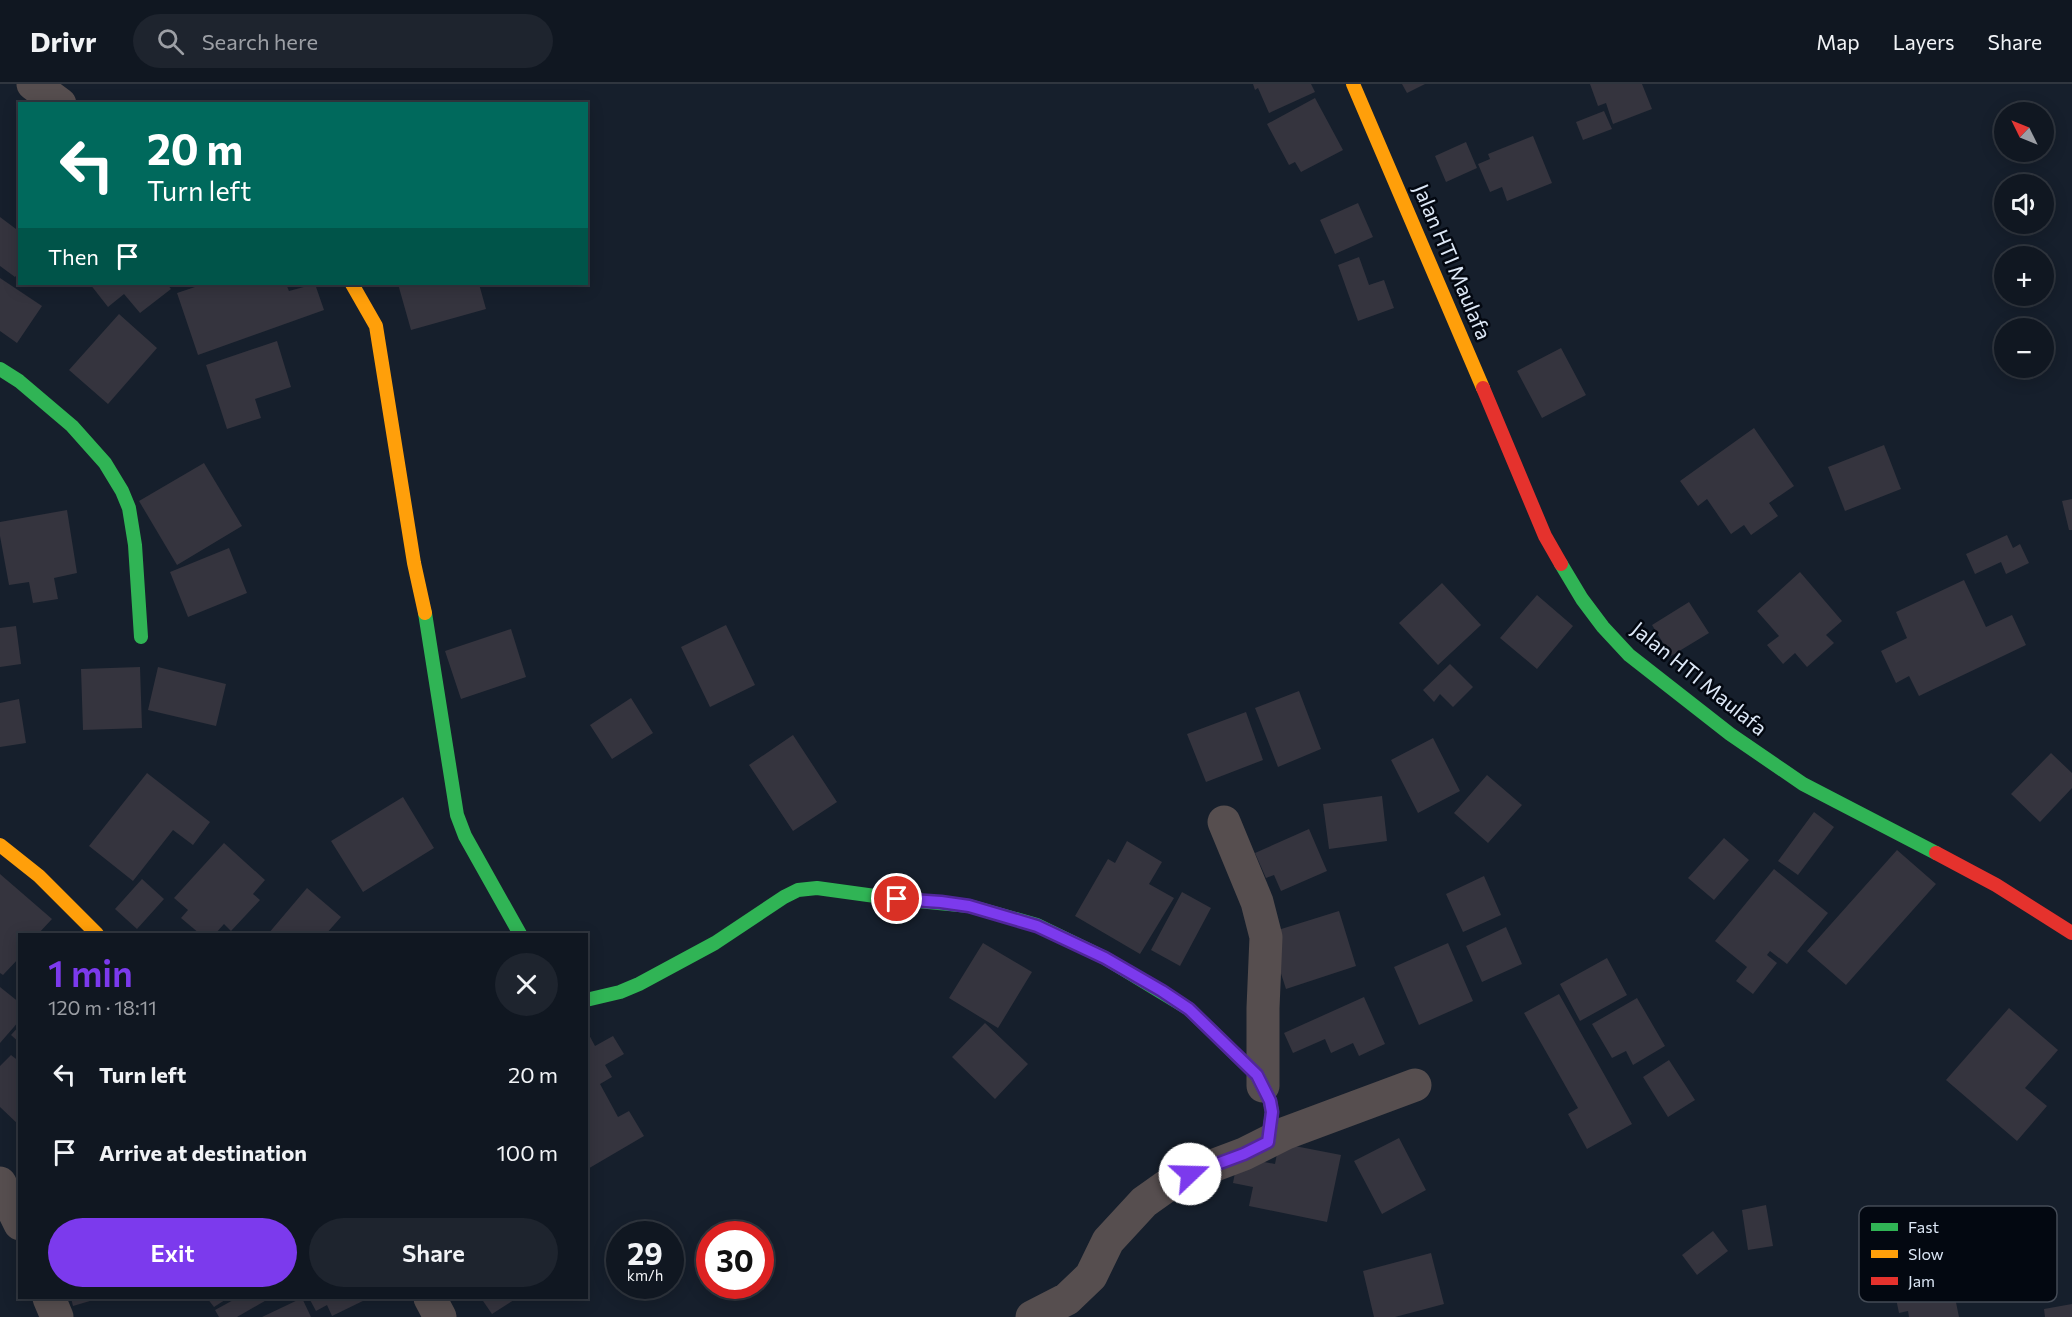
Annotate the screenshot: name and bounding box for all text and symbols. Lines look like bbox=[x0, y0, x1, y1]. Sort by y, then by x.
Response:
search box bbox=[133, 14, 553, 68]
text: Drivr bbox=[30, 24, 97, 58]
icon: search bbox=[154, 25, 187, 58]
text: Search here bbox=[202, 28, 318, 55]
text: Map bbox=[1816, 29, 1860, 54]
text: Layers bbox=[1893, 29, 1955, 54]
text: Share bbox=[1988, 29, 2042, 54]
north arrow bbox=[1994, 102, 2054, 162]
map controls bbox=[1994, 102, 2054, 378]
text: 20 m bbox=[147, 122, 243, 174]
icon: left bbox=[48, 126, 126, 204]
text: Turn left bbox=[147, 174, 251, 207]
button: sound bbox=[1994, 174, 2054, 234]
street label: Jalan HTI Maulafa bbox=[1409, 180, 1497, 343]
icon: arrive bbox=[111, 240, 144, 273]
text: Then bbox=[48, 243, 99, 270]
button: + bbox=[1994, 246, 2054, 306]
button: − bbox=[1994, 318, 2054, 378]
street label: Jalan HTI Maulafa bbox=[1627, 616, 1773, 740]
pin bbox=[871, 873, 922, 924]
icon: arrive bbox=[880, 882, 913, 915]
text: 1 min bbox=[48, 950, 133, 994]
button: close bbox=[495, 953, 558, 1016]
text: 120 m · 18:11 bbox=[48, 995, 157, 1019]
icon: left bbox=[48, 1058, 81, 1091]
text: Turn left bbox=[99, 1061, 186, 1088]
text: 20 m bbox=[508, 1061, 558, 1088]
icon: arrive bbox=[48, 1136, 81, 1169]
text: Arrive at destination bbox=[99, 1139, 307, 1166]
text: 100 m bbox=[496, 1139, 558, 1166]
position arrow bbox=[1158, 1142, 1222, 1206]
legend bbox=[1859, 1206, 2057, 1302]
text: Fast bbox=[1908, 1217, 1939, 1236]
button: Exit bbox=[48, 1218, 297, 1287]
button: Share bbox=[309, 1218, 558, 1287]
speed limit sign: 30 bbox=[696, 1221, 774, 1299]
text: 29 bbox=[627, 1234, 663, 1271]
text: Slow bbox=[1908, 1244, 1944, 1263]
text: km/h bbox=[627, 1266, 663, 1284]
text: Jam bbox=[1908, 1271, 1935, 1290]

